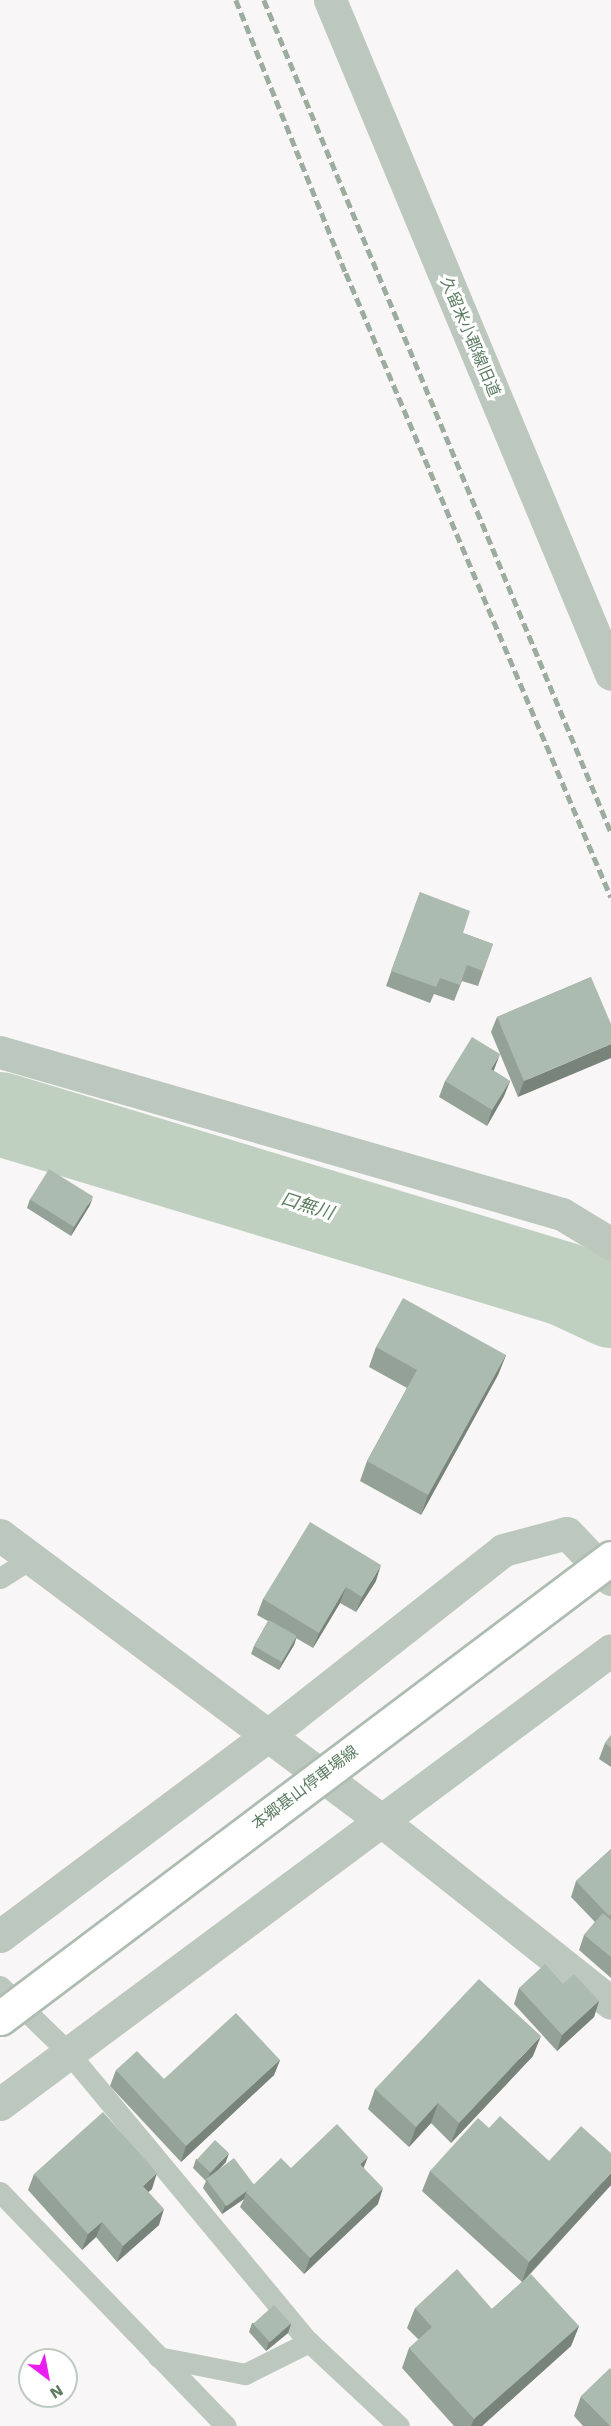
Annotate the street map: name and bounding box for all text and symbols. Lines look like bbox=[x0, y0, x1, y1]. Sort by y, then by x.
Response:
street label: 久留米小郡線旧道 bbox=[436, 274, 504, 400]
water label: 口無川 bbox=[278, 1188, 336, 1224]
street label: 本郷基山停車場線 bbox=[248, 1742, 362, 1834]
north arrow bbox=[18, 2348, 78, 2408]
text: N bbox=[47, 2381, 67, 2403]

